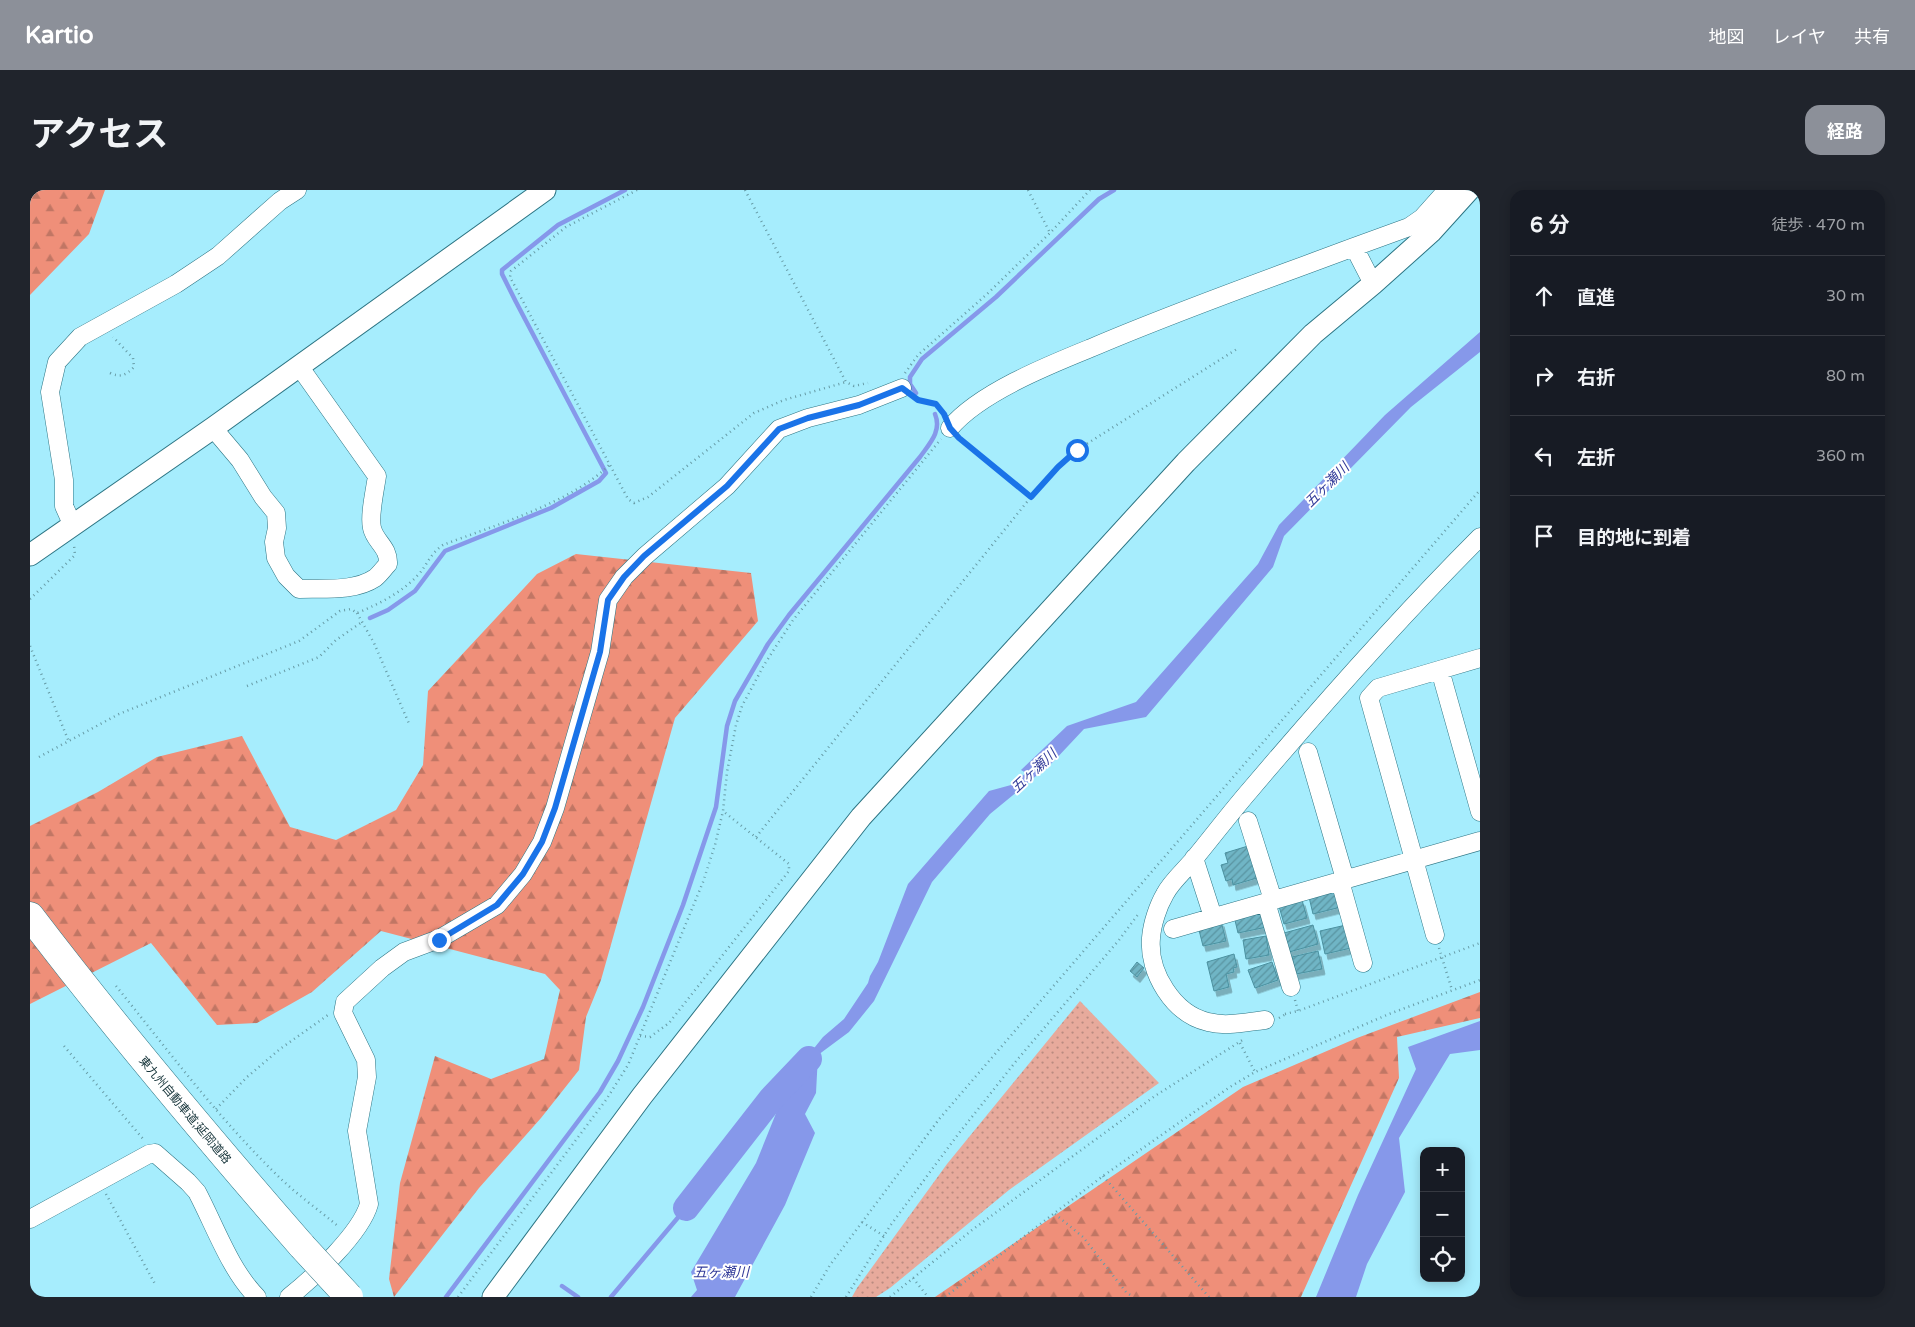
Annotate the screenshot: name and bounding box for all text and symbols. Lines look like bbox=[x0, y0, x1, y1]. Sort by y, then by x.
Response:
text: Kartio bbox=[25, 21, 94, 50]
text: 地図 bbox=[1709, 26, 1745, 48]
text: レイヤ bbox=[1773, 26, 1826, 48]
text: 共有 bbox=[1854, 26, 1890, 48]
button: 経路 bbox=[1805, 105, 1885, 155]
text: アクセス bbox=[30, 114, 168, 156]
text: 6 分 bbox=[1530, 213, 1570, 238]
text: 徒歩 · 470 m bbox=[1772, 215, 1865, 235]
icon: ahead bbox=[1530, 282, 1558, 310]
text: 30 m bbox=[1826, 286, 1865, 306]
text: 直進 bbox=[1577, 287, 1615, 309]
icon: right bbox=[1530, 362, 1558, 390]
text: 80 m bbox=[1826, 366, 1865, 386]
text: 右折 bbox=[1577, 367, 1615, 389]
route start bbox=[1066, 439, 1089, 462]
icon: left bbox=[1530, 442, 1558, 470]
text: 360 m bbox=[1816, 446, 1865, 466]
text: 左折 bbox=[1577, 447, 1615, 469]
water label: 五ヶ瀬川 bbox=[1301, 458, 1354, 511]
icon: arrive bbox=[1530, 522, 1558, 550]
text: 目的地に到着 bbox=[1577, 527, 1691, 549]
water label: 五ヶ瀬川 bbox=[1008, 744, 1062, 796]
route end bbox=[428, 929, 451, 952]
street label: 東九州自動車道;延岡道路 bbox=[136, 1054, 234, 1166]
map controls bbox=[1420, 1147, 1465, 1282]
button: + bbox=[1420, 1147, 1465, 1192]
button: − bbox=[1420, 1192, 1465, 1237]
button: locate bbox=[1420, 1237, 1465, 1282]
water label: 五ヶ瀬川 bbox=[693, 1264, 751, 1281]

